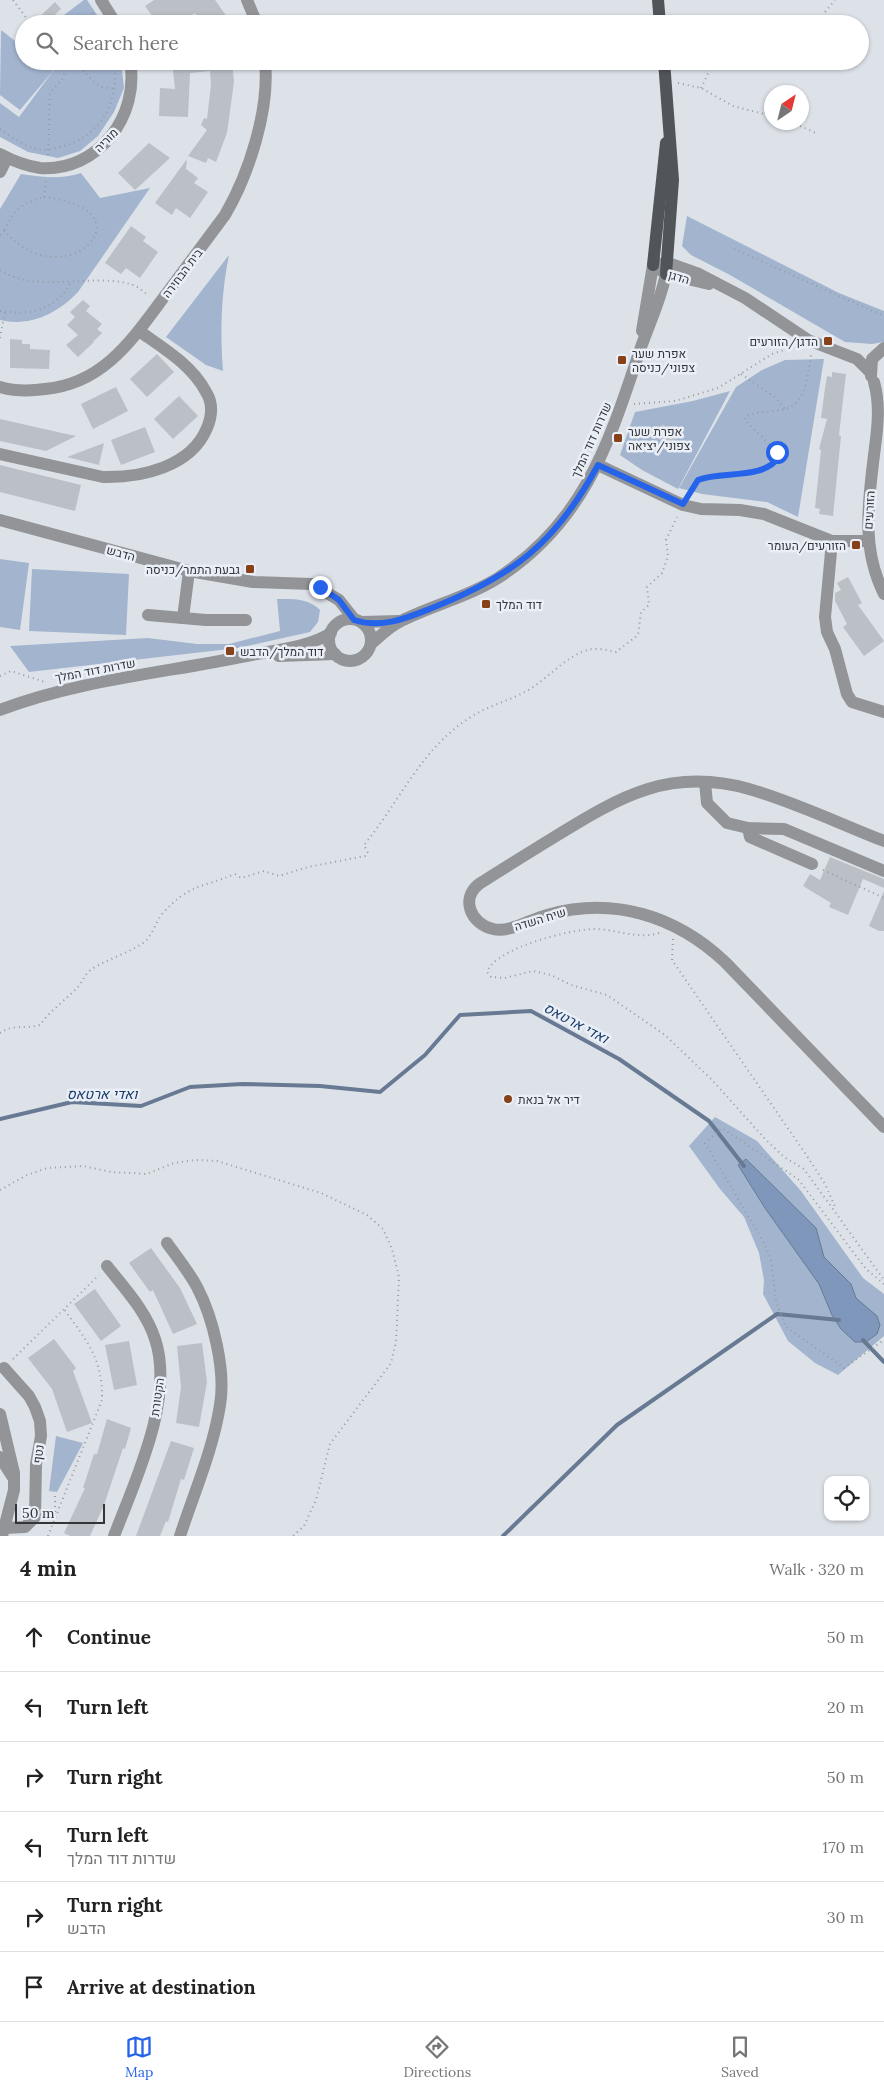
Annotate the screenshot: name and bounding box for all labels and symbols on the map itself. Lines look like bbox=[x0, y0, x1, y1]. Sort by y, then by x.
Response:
north arrow bbox=[764, 85, 809, 130]
street label: מוריה bbox=[91, 125, 121, 155]
street label: בית הבחירה bbox=[159, 245, 206, 301]
street label: הדגן bbox=[667, 267, 691, 287]
place label: הדגן/הזורעים bbox=[749, 334, 818, 350]
marker: הדגן/הזורעים bbox=[822, 335, 834, 347]
place label: אפרת שער צפוני/כניסה bbox=[632, 346, 695, 376]
marker: אפרת שער צפוני/כניסה bbox=[616, 354, 628, 366]
street label: שדרות דוד המלך bbox=[568, 400, 614, 480]
place label: אפרת שער צפוני/יציאה bbox=[628, 424, 691, 454]
marker: אפרת שער צפוני/יציאה bbox=[612, 432, 624, 444]
route start bbox=[766, 441, 789, 464]
street label: הזורעים bbox=[860, 490, 878, 530]
place label: הזורעים/העומר bbox=[768, 538, 846, 554]
marker: הזורעים/העומר bbox=[850, 539, 862, 551]
street label: הדבש bbox=[105, 542, 137, 564]
place label: גבעת התמר/כניסה bbox=[146, 562, 240, 578]
marker: גבעת התמר/כניסה bbox=[244, 563, 256, 575]
route end bbox=[309, 576, 332, 599]
place label: דוד המלך bbox=[496, 597, 542, 612]
marker: דוד המלך bbox=[480, 598, 492, 610]
place label: דוד המלך/הדבש bbox=[240, 644, 323, 660]
marker: דוד המלך/הדבש bbox=[224, 645, 236, 657]
street label: שדרות דוד המלך bbox=[53, 655, 137, 685]
street label: שיח השדה bbox=[512, 904, 568, 934]
water label: ואדי ארטאס bbox=[541, 998, 612, 1048]
water label: ואדי ארטאס bbox=[67, 1085, 138, 1103]
place label: דיר אל בנאת bbox=[518, 1092, 580, 1107]
marker: דיר אל בנאת bbox=[502, 1093, 514, 1105]
street label: הקטורת bbox=[147, 1377, 167, 1417]
street label: נטף bbox=[29, 1444, 47, 1464]
scale bar bbox=[15, 1501, 105, 1524]

